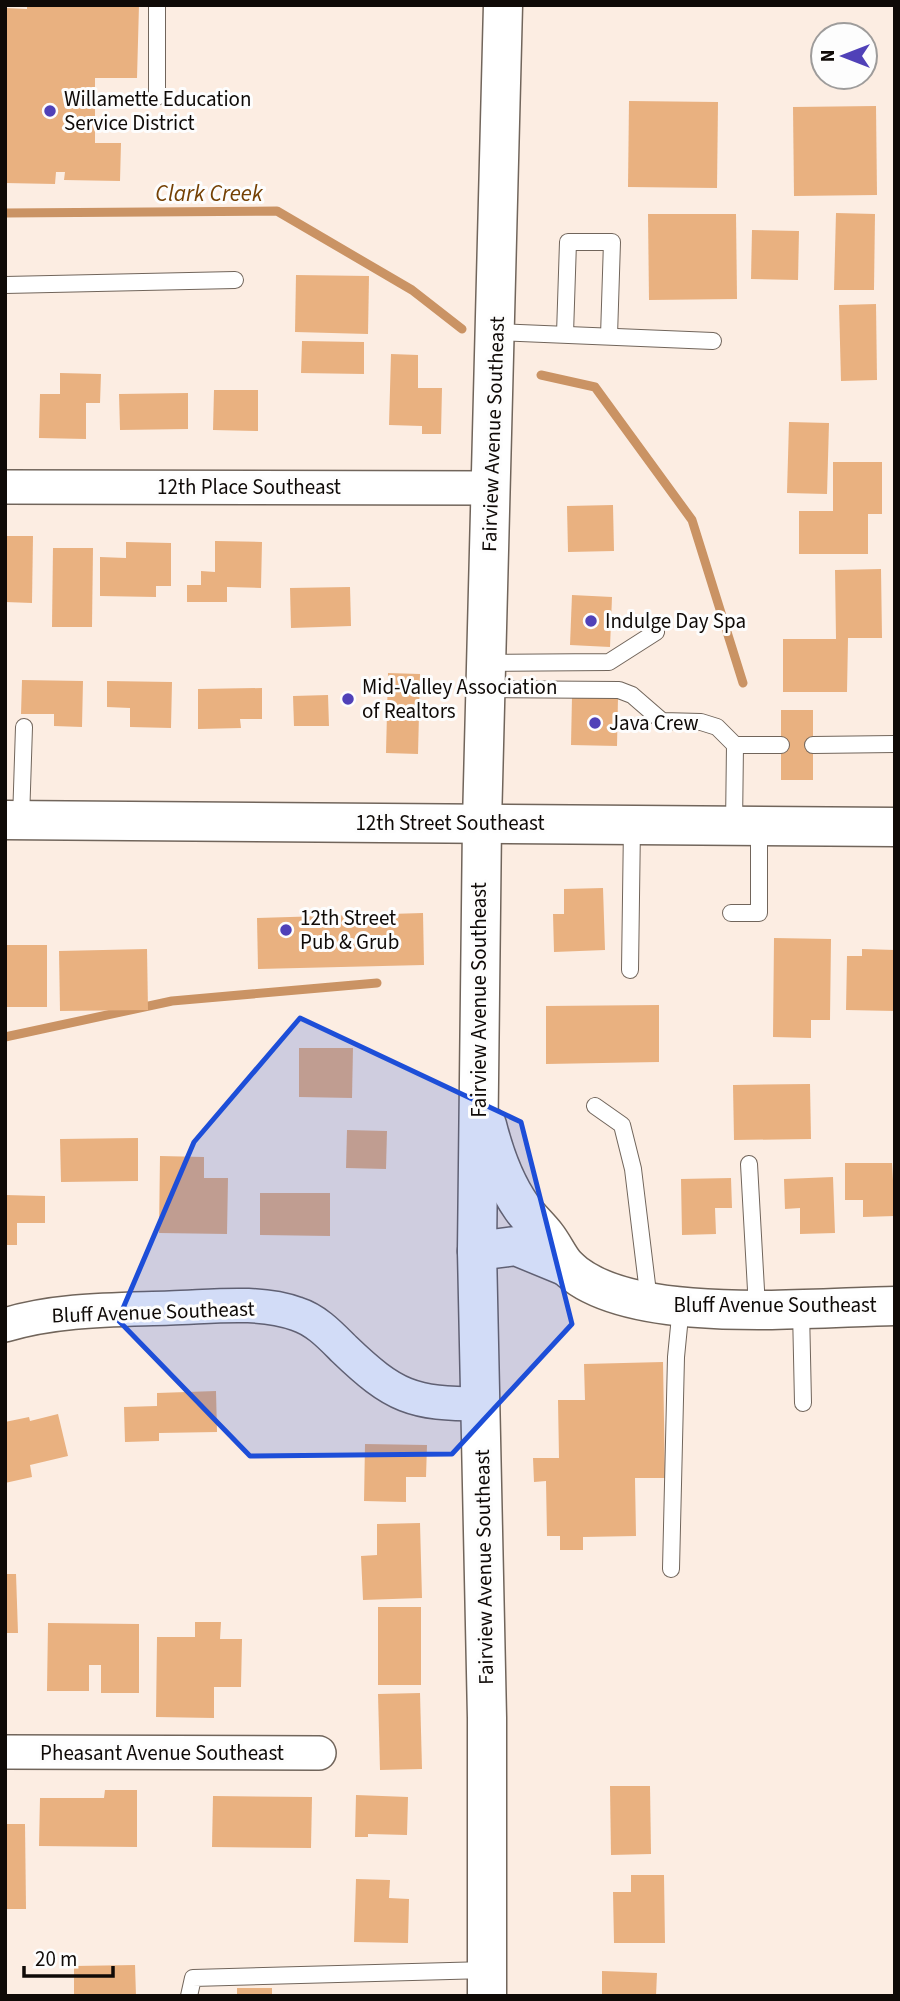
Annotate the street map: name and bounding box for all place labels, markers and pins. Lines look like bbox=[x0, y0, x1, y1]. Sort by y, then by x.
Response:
place label: Willamette Education Service District bbox=[64, 84, 251, 138]
marker: Willamette Education Service District bbox=[42, 103, 58, 119]
place label: Indulge Day Spa bbox=[605, 606, 746, 636]
marker: Indulge Day Spa bbox=[583, 613, 599, 629]
place label: Mid-Valley Association of Realtors bbox=[362, 672, 557, 726]
marker: Mid-Valley Association of Realtors bbox=[340, 691, 356, 707]
place label: Java Crew bbox=[609, 708, 699, 738]
marker: Java Crew bbox=[587, 715, 603, 731]
place label: 12th Street Pub & Grub bbox=[300, 903, 399, 957]
marker: 12th Street Pub & Grub bbox=[278, 922, 294, 938]

